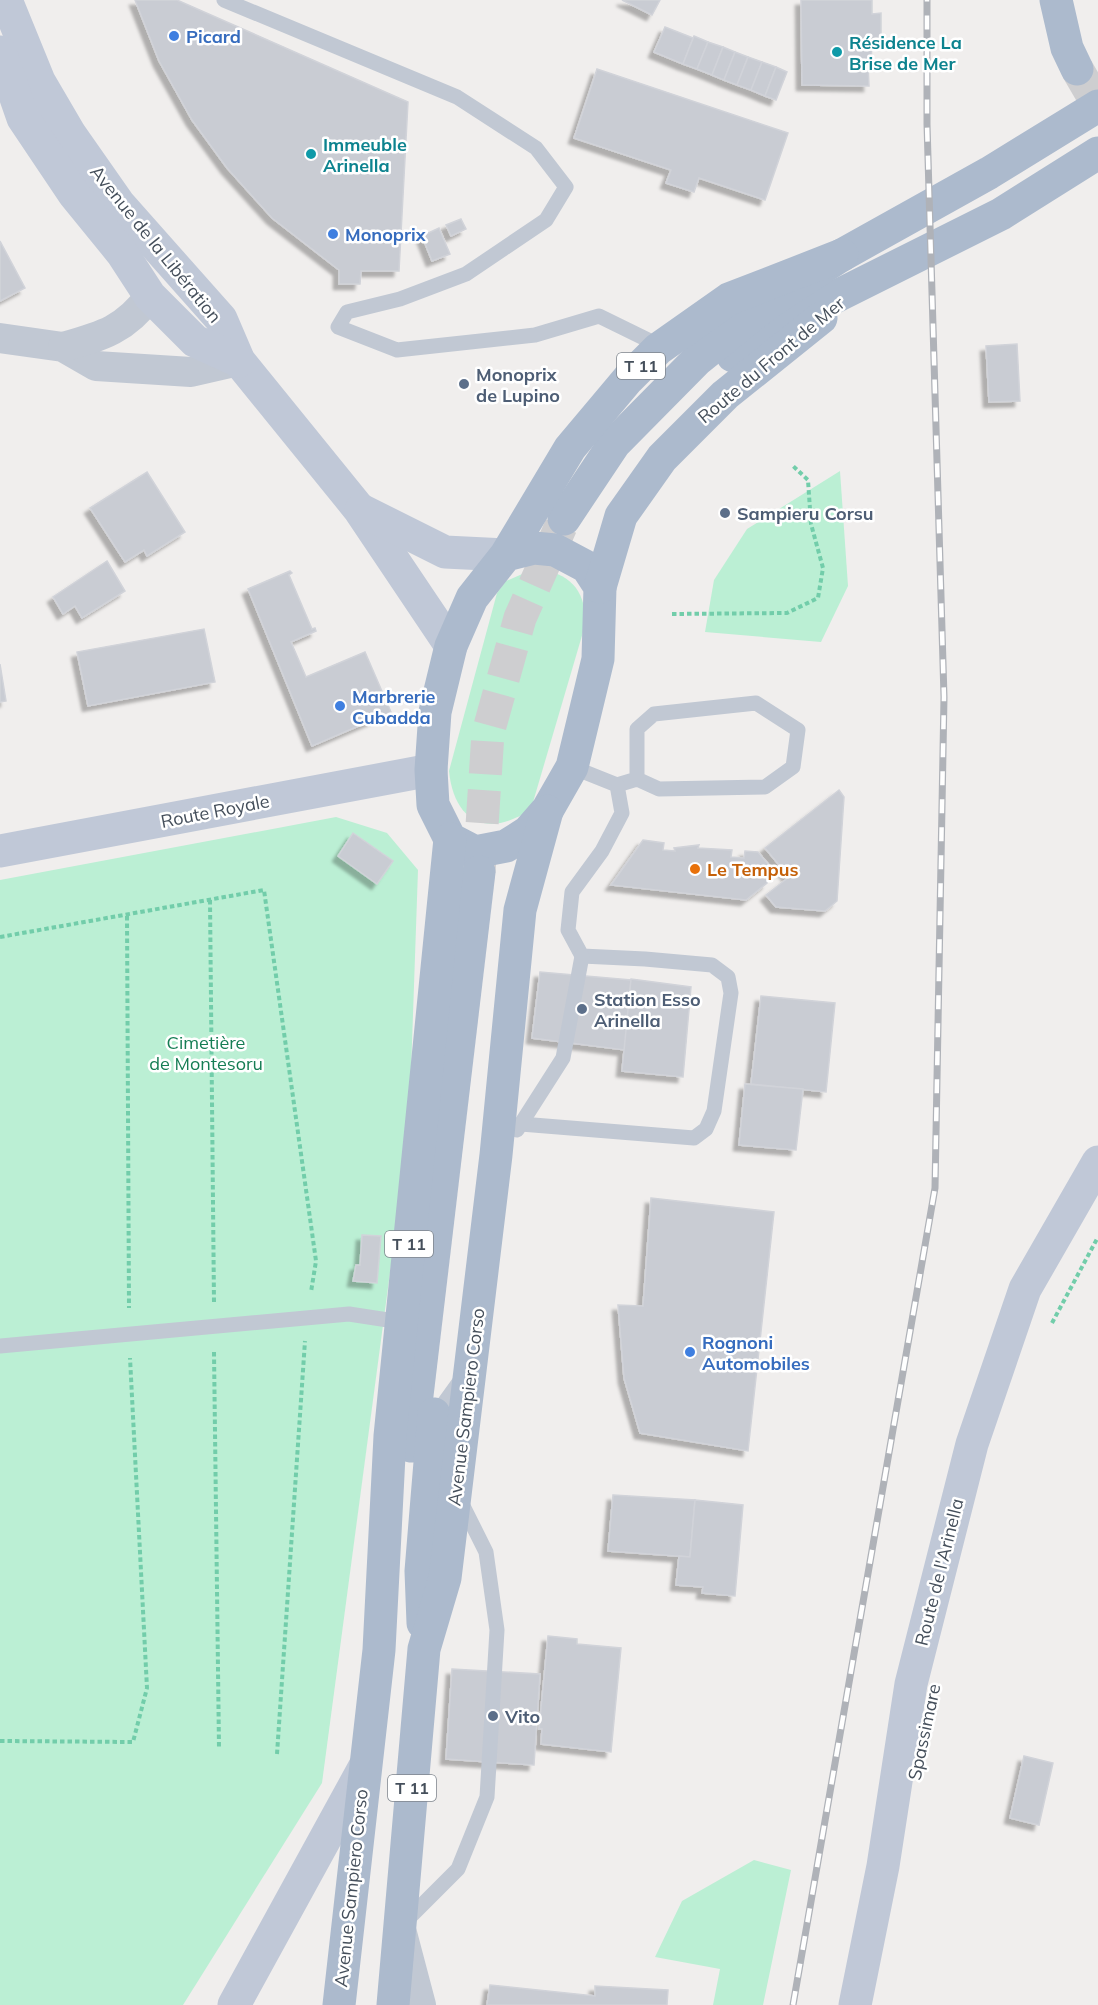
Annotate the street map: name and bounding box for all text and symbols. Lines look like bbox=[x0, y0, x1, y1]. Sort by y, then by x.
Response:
place label: Picard bbox=[186, 25, 241, 48]
marker: Picard bbox=[167, 29, 181, 43]
place label: Résidence La Brise de Mer bbox=[849, 31, 962, 75]
marker: Résidence La Brise de Mer bbox=[830, 45, 844, 59]
place label: Immeuble Arinella bbox=[323, 133, 407, 177]
marker: Immeuble Arinella bbox=[304, 147, 318, 161]
street label: Avenue de la Libération bbox=[85, 161, 227, 327]
place label: Monoprix bbox=[345, 223, 427, 246]
marker: Monoprix bbox=[326, 227, 340, 241]
street label: Route du Front de Mer bbox=[693, 292, 850, 428]
road number: T 11 bbox=[617, 353, 665, 379]
place label: Monoprix de Lupino bbox=[476, 363, 560, 407]
marker: Monoprix de Lupino bbox=[457, 377, 471, 391]
place label: Sampieru Corsu bbox=[737, 502, 874, 525]
marker: Sampieru Corsu bbox=[718, 506, 732, 520]
place label: Marbrerie Cubadda bbox=[352, 685, 436, 729]
marker: Marbrerie Cubadda bbox=[333, 699, 347, 713]
street label: Route Royale bbox=[159, 789, 271, 833]
place label: Le Tempus bbox=[707, 858, 798, 881]
marker: Le Tempus bbox=[688, 862, 702, 876]
place label: Station Esso Arinella bbox=[594, 988, 701, 1032]
marker: Station Esso Arinella bbox=[575, 1002, 589, 1016]
park label: Cimetière de Montesoru bbox=[149, 1031, 263, 1075]
road number: T 11 bbox=[385, 1231, 433, 1257]
street label: Avenue Sampiero Corso bbox=[442, 1307, 490, 1507]
place label: Rognoni Automobiles bbox=[702, 1331, 810, 1375]
marker: Rognoni Automobiles bbox=[683, 1345, 697, 1359]
street label: Route de l'Arinella bbox=[910, 1496, 968, 1648]
street label: Spassimare bbox=[903, 1682, 945, 1782]
place label: Vito bbox=[504, 1705, 540, 1728]
marker: Vito bbox=[486, 1709, 500, 1723]
road number: T 11 bbox=[388, 1775, 436, 1801]
street label: Avenue Sampiero Corso bbox=[329, 1788, 373, 1988]

